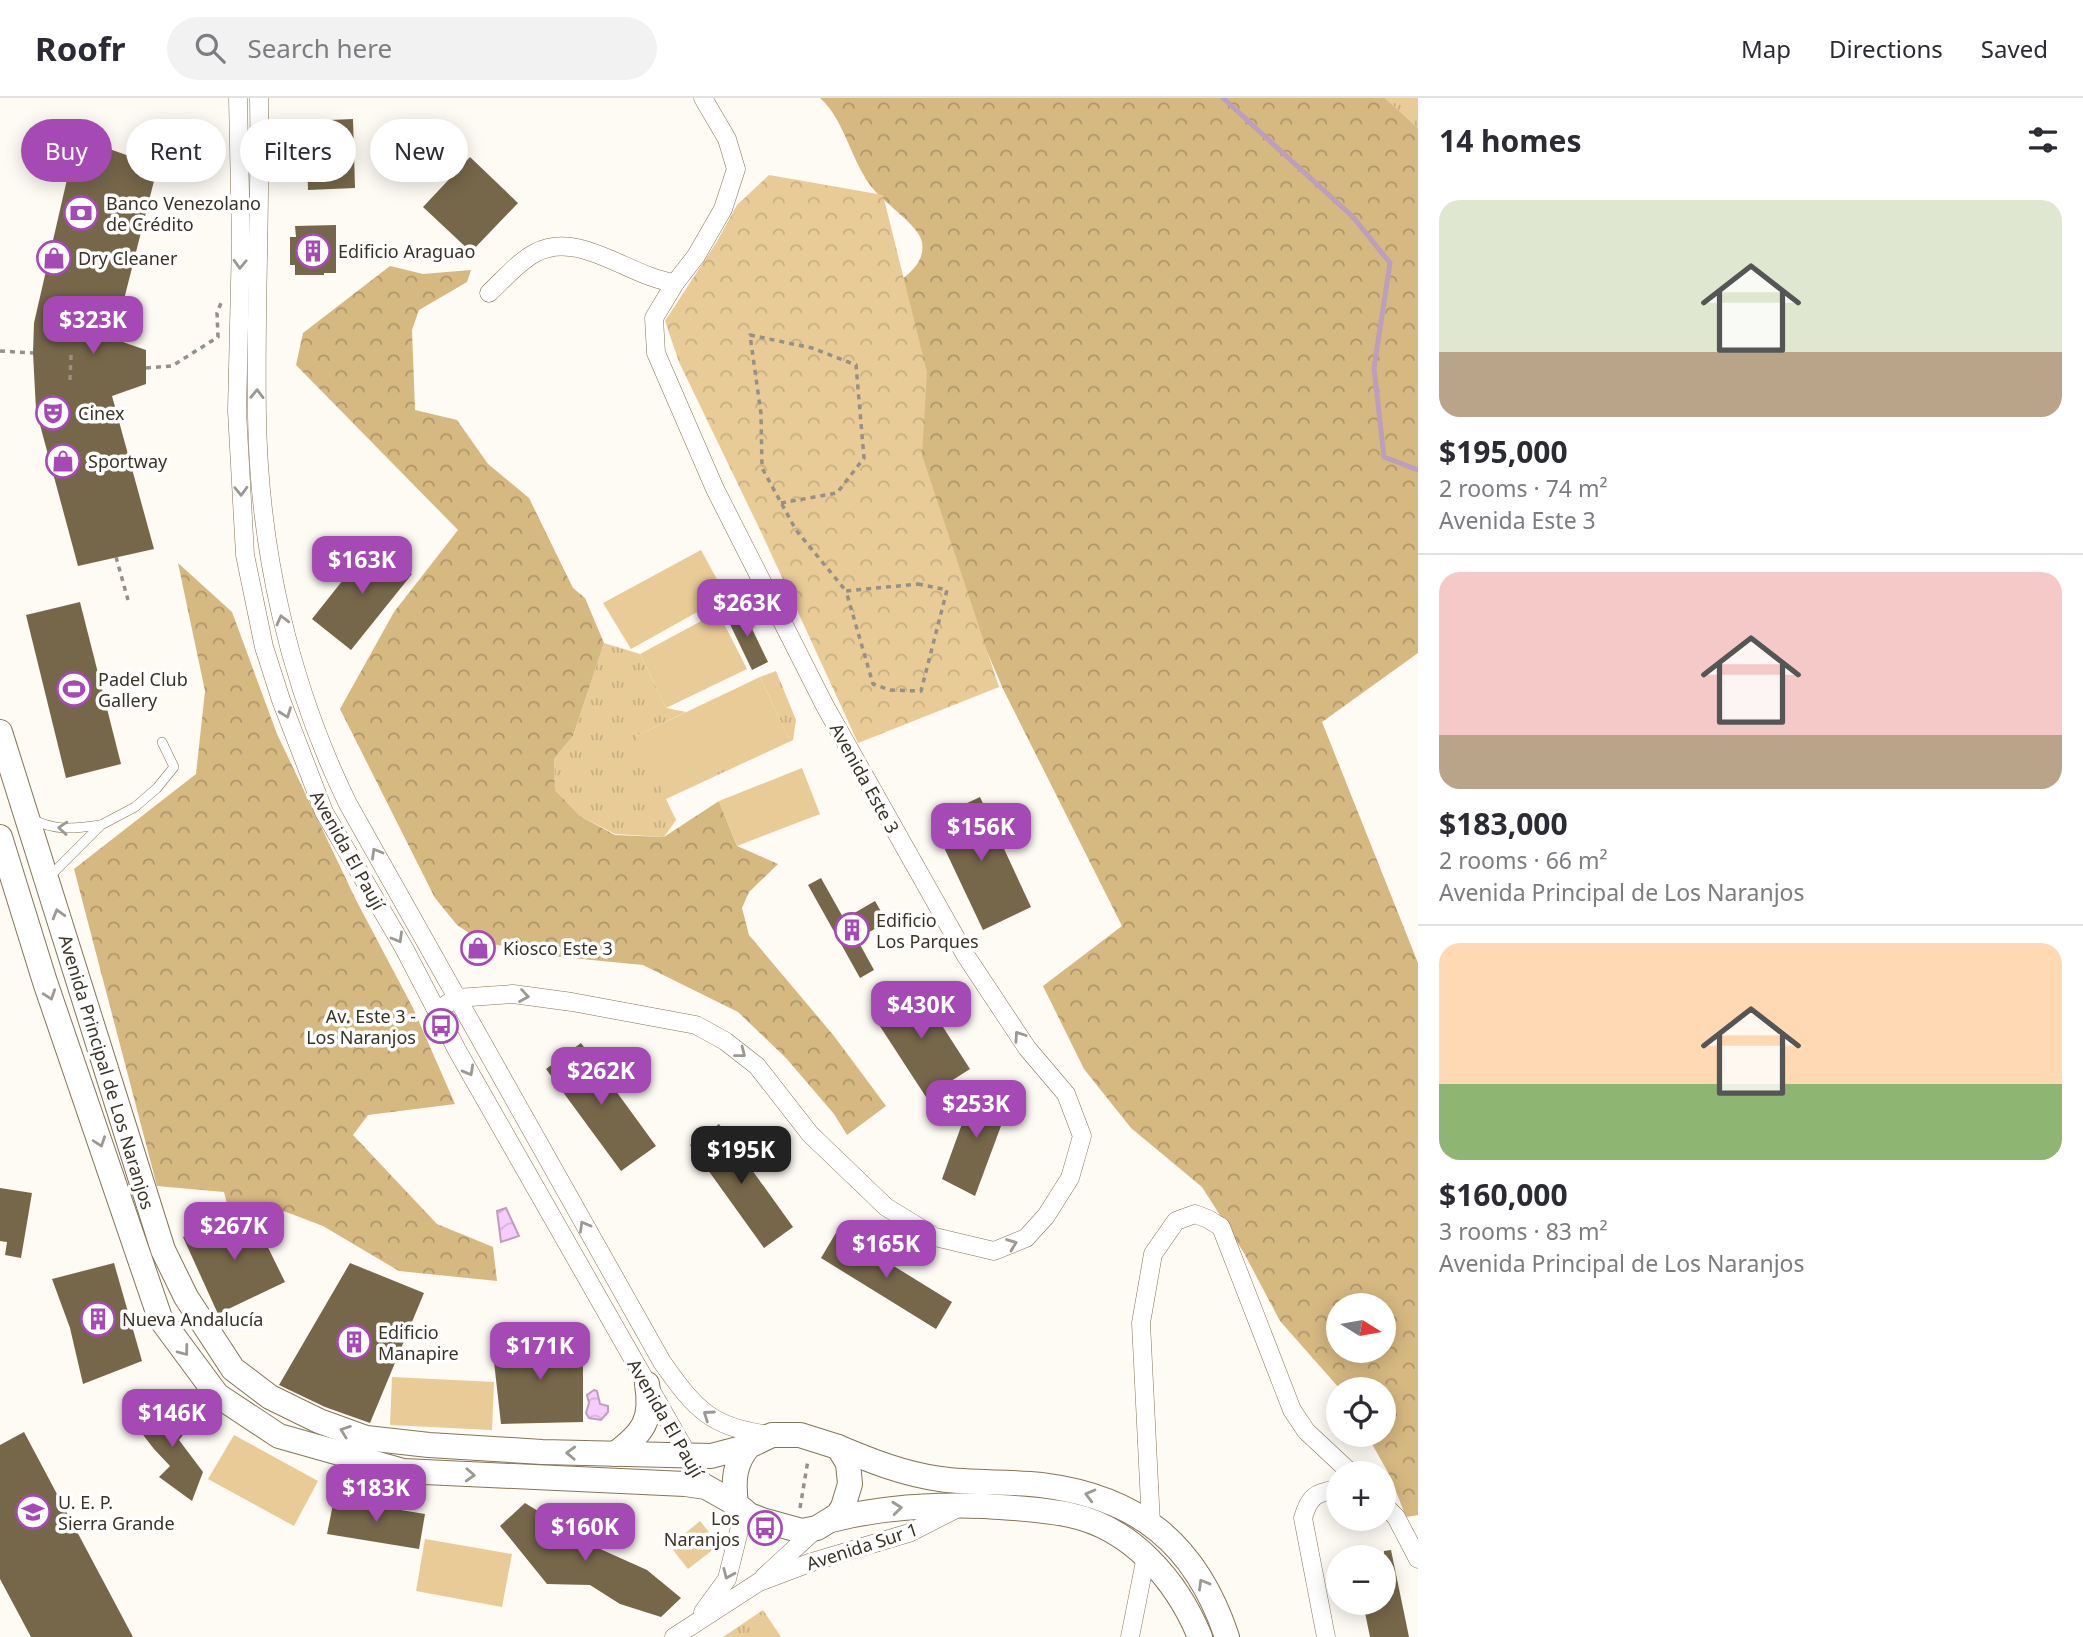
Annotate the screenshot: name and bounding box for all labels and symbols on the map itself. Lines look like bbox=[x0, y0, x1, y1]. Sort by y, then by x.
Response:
place label: Banco Venezolano de Crédito bbox=[106, 191, 261, 236]
bank icon: Banco Venezolano de Crédito bbox=[62, 194, 100, 232]
building icon: Edificio Araguao bbox=[294, 232, 332, 270]
shop icon: Dry Cleaner bbox=[35, 239, 73, 277]
place label: Edificio Araguao bbox=[338, 239, 475, 263]
place label: Dry Cleaner bbox=[78, 246, 178, 270]
one-way arrow bbox=[232, 259, 248, 270]
pin: $323K bbox=[44, 296, 142, 356]
one-way arrow bbox=[249, 389, 265, 399]
theatre icon: Cinex bbox=[34, 394, 72, 432]
place label: Cinex bbox=[78, 401, 125, 425]
shop icon: Sportway bbox=[44, 442, 82, 480]
place label: Sportway bbox=[88, 449, 168, 473]
one-way arrow bbox=[234, 486, 249, 497]
pin: $163K bbox=[313, 536, 411, 596]
pin: $263K bbox=[698, 580, 796, 639]
one-way arrow bbox=[276, 614, 290, 626]
place label: Padel Club Gallery bbox=[98, 667, 188, 712]
sports icon: Padel Club Gallery bbox=[55, 670, 93, 708]
one-way arrow bbox=[277, 707, 291, 719]
street label: Avenida Este 3 bbox=[825, 719, 905, 837]
street label: Avenida El Paují bbox=[305, 786, 391, 914]
pin: $156K bbox=[932, 804, 1030, 863]
one-way arrow bbox=[58, 820, 69, 835]
one-way arrow bbox=[371, 847, 384, 860]
one-way arrow bbox=[51, 908, 66, 920]
place label: Edificio Los Parques bbox=[876, 908, 979, 953]
building icon: Edificio Los Parques bbox=[833, 911, 871, 949]
shop icon: Kiosco Este 3 bbox=[459, 929, 497, 967]
one-way arrow bbox=[390, 931, 403, 943]
street label: Avenida Principal de Los Naranjos bbox=[54, 932, 160, 1212]
place label: Kiosco Este 3 bbox=[503, 936, 613, 960]
pin: $430K bbox=[872, 982, 970, 1041]
one-way arrow bbox=[518, 988, 530, 1003]
one-way arrow bbox=[42, 989, 56, 1001]
place label: Av. Este 3 - Los Naranjos bbox=[306, 1004, 416, 1049]
bus stop icon: Av. Este 3 - Los Naranjos bbox=[422, 1007, 460, 1045]
one-way arrow bbox=[1015, 1031, 1028, 1044]
one-way arrow bbox=[733, 1045, 745, 1058]
pin: $262K bbox=[552, 1048, 650, 1107]
one-way arrow bbox=[461, 1064, 474, 1076]
pin: $253K bbox=[927, 1080, 1025, 1140]
pin: $195K bbox=[692, 1126, 790, 1186]
one-way arrow bbox=[92, 1135, 106, 1147]
pin: $267K bbox=[185, 1202, 283, 1262]
one-way arrow bbox=[579, 1220, 592, 1233]
pin: $165K bbox=[837, 1220, 935, 1280]
one-way arrow bbox=[1006, 1238, 1018, 1252]
north arrow bbox=[1326, 1293, 1396, 1363]
building icon: Nueva Andalucía bbox=[79, 1300, 117, 1338]
place label: Nueva Andalucía bbox=[122, 1307, 263, 1331]
place label: Edificio Manapire bbox=[378, 1320, 459, 1365]
pin: $171K bbox=[491, 1322, 589, 1382]
building icon: Edificio Manapire bbox=[335, 1323, 373, 1361]
one-way arrow bbox=[176, 1343, 189, 1356]
street label: Avenida El Paují bbox=[622, 1354, 710, 1482]
pin: $146K bbox=[123, 1390, 221, 1449]
one-way arrow bbox=[703, 1411, 716, 1423]
one-way arrow bbox=[340, 1425, 352, 1439]
one-way arrow bbox=[565, 1445, 576, 1460]
pin: $183K bbox=[327, 1464, 425, 1524]
one-way arrow bbox=[465, 1467, 476, 1482]
one-way arrow bbox=[1084, 1489, 1096, 1503]
place label: U. E. P. Sierra Grande bbox=[58, 1490, 175, 1535]
school or university icon: U. E. P. Sierra Grande bbox=[14, 1493, 52, 1531]
one-way arrow bbox=[892, 1501, 903, 1516]
pin: $160K bbox=[536, 1504, 634, 1563]
place label: Los Naranjos bbox=[664, 1506, 740, 1551]
bus stop icon: Los Naranjos bbox=[746, 1509, 784, 1547]
street label: Avenida Sur 1 bbox=[803, 1517, 921, 1575]
one-way arrow bbox=[722, 1567, 736, 1579]
one-way arrow bbox=[1198, 1579, 1211, 1591]

